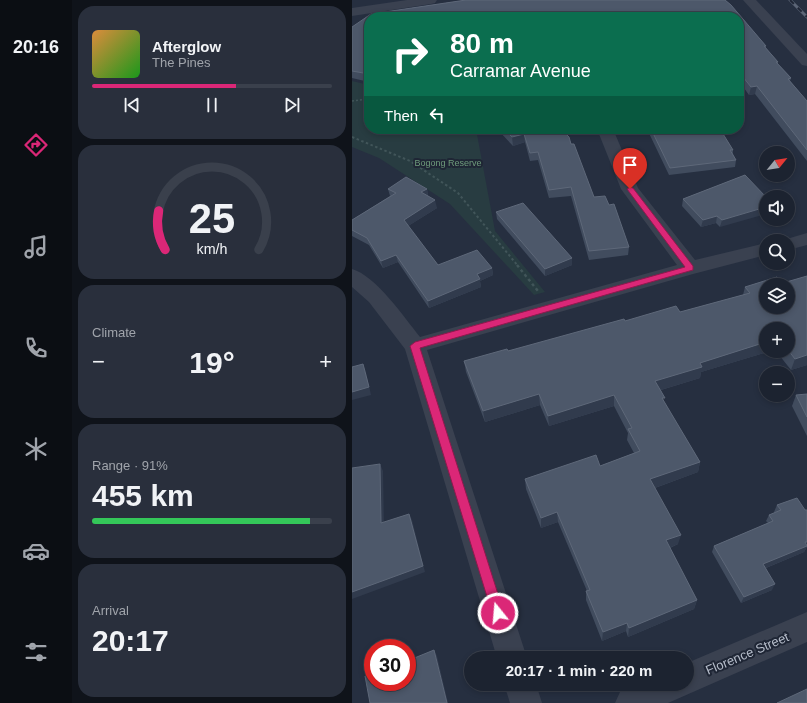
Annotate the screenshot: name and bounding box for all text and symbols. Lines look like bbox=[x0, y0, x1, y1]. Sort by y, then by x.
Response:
icon: right bbox=[384, 28, 436, 80]
text: 80 m bbox=[450, 28, 514, 59]
text: 20:16 bbox=[13, 37, 59, 57]
text: Afterglow bbox=[152, 38, 221, 55]
text: The Pines bbox=[152, 55, 211, 70]
text: Carramar Avenue bbox=[450, 61, 591, 81]
icon: previous bbox=[121, 94, 143, 116]
icon: pause bbox=[201, 94, 223, 116]
icon: next bbox=[281, 94, 303, 116]
icon: left bbox=[426, 104, 448, 126]
text: Then bbox=[384, 107, 418, 124]
icon: directions bbox=[22, 131, 50, 159]
north arrow bbox=[759, 146, 795, 182]
map controls bbox=[759, 146, 795, 402]
pin bbox=[613, 148, 647, 189]
icon: arrive bbox=[619, 154, 641, 176]
park label: Bogong Reserve bbox=[414, 158, 482, 168]
button: sound bbox=[759, 190, 795, 226]
text: 25 bbox=[189, 195, 235, 242]
icon: music bbox=[22, 233, 50, 261]
button: search bbox=[759, 234, 795, 270]
text: km/h bbox=[197, 241, 228, 257]
button: layers bbox=[759, 278, 795, 314]
button: + bbox=[759, 322, 795, 358]
text: Climate bbox=[92, 325, 136, 340]
icon: phone bbox=[22, 334, 50, 362]
text: 19° bbox=[189, 346, 235, 379]
text: − bbox=[92, 349, 105, 374]
text: + bbox=[319, 349, 332, 374]
button: − bbox=[759, 366, 795, 402]
icon: climate bbox=[22, 435, 50, 463]
text: Range · 91% bbox=[92, 458, 168, 473]
text: 455 km bbox=[92, 479, 194, 512]
icon: car bbox=[22, 537, 50, 565]
position arrow bbox=[477, 592, 519, 634]
text: Arrival bbox=[92, 603, 129, 618]
text: 20:17 bbox=[92, 624, 169, 657]
street label: Florence Street bbox=[703, 629, 791, 678]
icon: filters bbox=[22, 638, 50, 666]
speed limit sign: 30 bbox=[364, 639, 416, 691]
text: 20:17 · 1 min · 220 m bbox=[506, 662, 652, 679]

